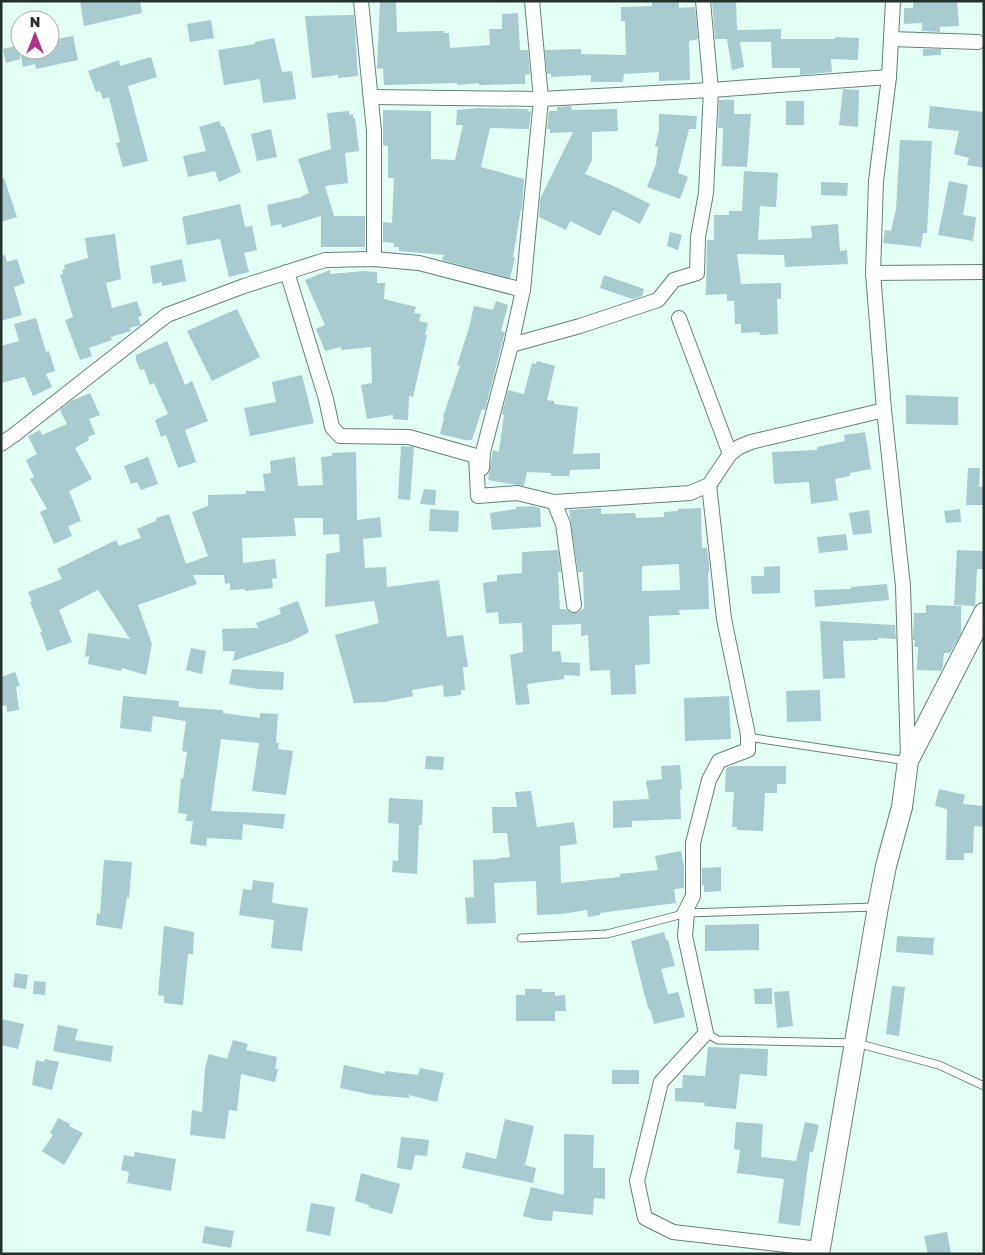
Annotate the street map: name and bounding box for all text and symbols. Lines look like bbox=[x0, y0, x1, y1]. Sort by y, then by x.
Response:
north arrow bbox=[10, 10, 60, 60]
text: N bbox=[30, 13, 40, 30]

